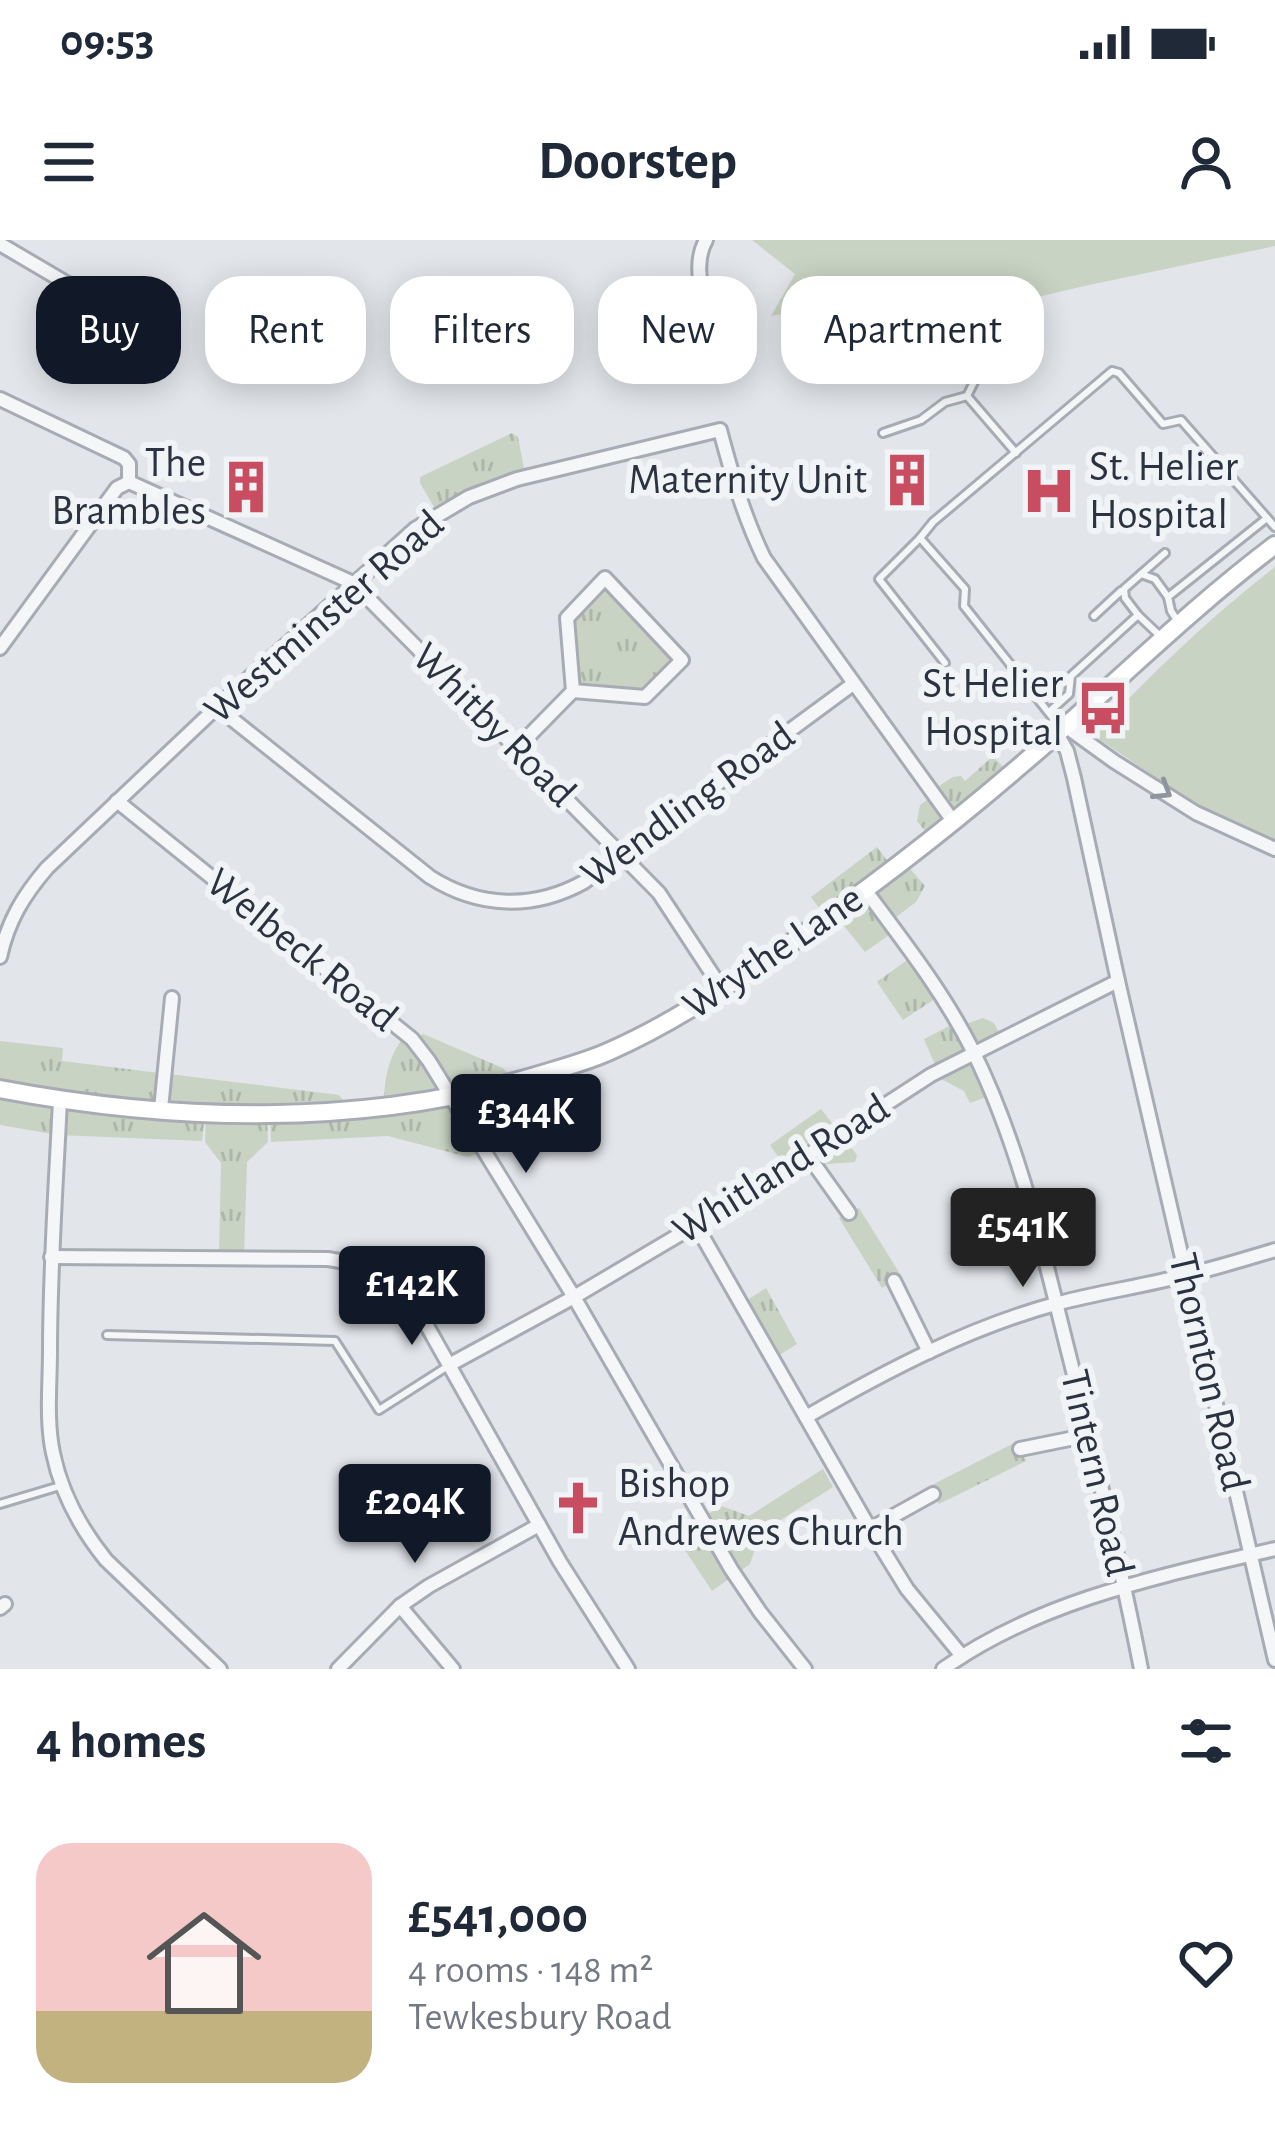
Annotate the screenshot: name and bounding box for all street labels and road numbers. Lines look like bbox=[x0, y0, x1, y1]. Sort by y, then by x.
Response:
street label: Westminster Road bbox=[197, 502, 451, 732]
street label: Whitby Road bbox=[404, 635, 584, 815]
street label: Wendling Road bbox=[574, 714, 802, 896]
street label: Welbeck Road bbox=[199, 861, 405, 1039]
street label: Wrythe Lane bbox=[676, 877, 870, 1027]
street label: Whitland Road bbox=[666, 1086, 896, 1252]
street label: Thornton Road bbox=[1161, 1249, 1257, 1495]
street label: Tintern Road bbox=[1053, 1366, 1141, 1580]

